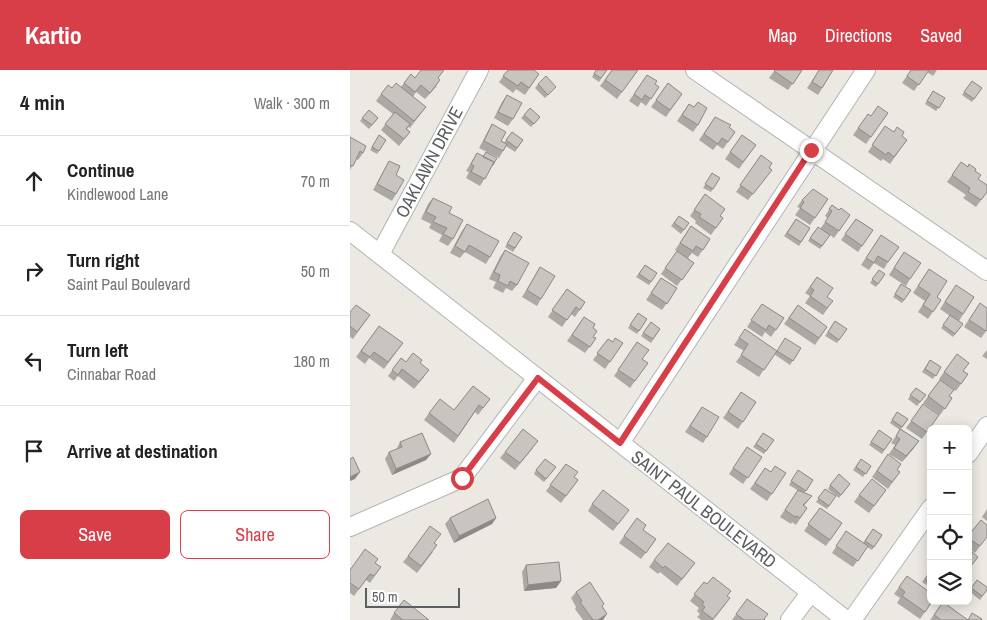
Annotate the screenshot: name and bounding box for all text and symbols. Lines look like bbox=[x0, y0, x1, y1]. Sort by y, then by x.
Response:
text: Kartio bbox=[25, 19, 82, 51]
text: Map bbox=[768, 23, 797, 48]
text: Directions bbox=[825, 23, 892, 48]
text: Saved bbox=[920, 23, 962, 48]
text: 4 min bbox=[20, 88, 65, 117]
text: Walk · 300 m bbox=[254, 92, 330, 114]
street label: OAKLAWN DRIVE bbox=[389, 102, 469, 222]
route end bbox=[800, 139, 823, 162]
text: Continue bbox=[67, 157, 135, 183]
icon: ahead bbox=[20, 167, 48, 195]
text: 70 m bbox=[301, 170, 330, 192]
text: Kindlewood Lane bbox=[67, 183, 168, 205]
text: Turn right bbox=[67, 247, 139, 273]
icon: right bbox=[20, 257, 48, 285]
text: 50 m bbox=[301, 260, 330, 282]
text: Saint Paul Boulevard bbox=[67, 273, 190, 295]
text: Turn left bbox=[67, 337, 128, 363]
icon: left bbox=[20, 347, 48, 375]
text: 180 m bbox=[294, 350, 330, 372]
text: Cinnabar Road bbox=[67, 363, 156, 385]
map controls bbox=[927, 425, 972, 605]
button: + bbox=[927, 425, 972, 470]
icon: arrive bbox=[20, 437, 48, 465]
text: Arrive at destination bbox=[67, 438, 218, 464]
street label: SAINT PAUL BOULEVARD bbox=[626, 444, 782, 574]
route start bbox=[451, 467, 474, 490]
button: − bbox=[927, 470, 972, 515]
button: Save bbox=[20, 510, 170, 559]
button: Share bbox=[180, 510, 330, 559]
button: locate bbox=[927, 515, 972, 560]
button: layers bbox=[927, 560, 972, 605]
scale bar bbox=[365, 585, 460, 608]
text: 50 m bbox=[372, 588, 398, 606]

